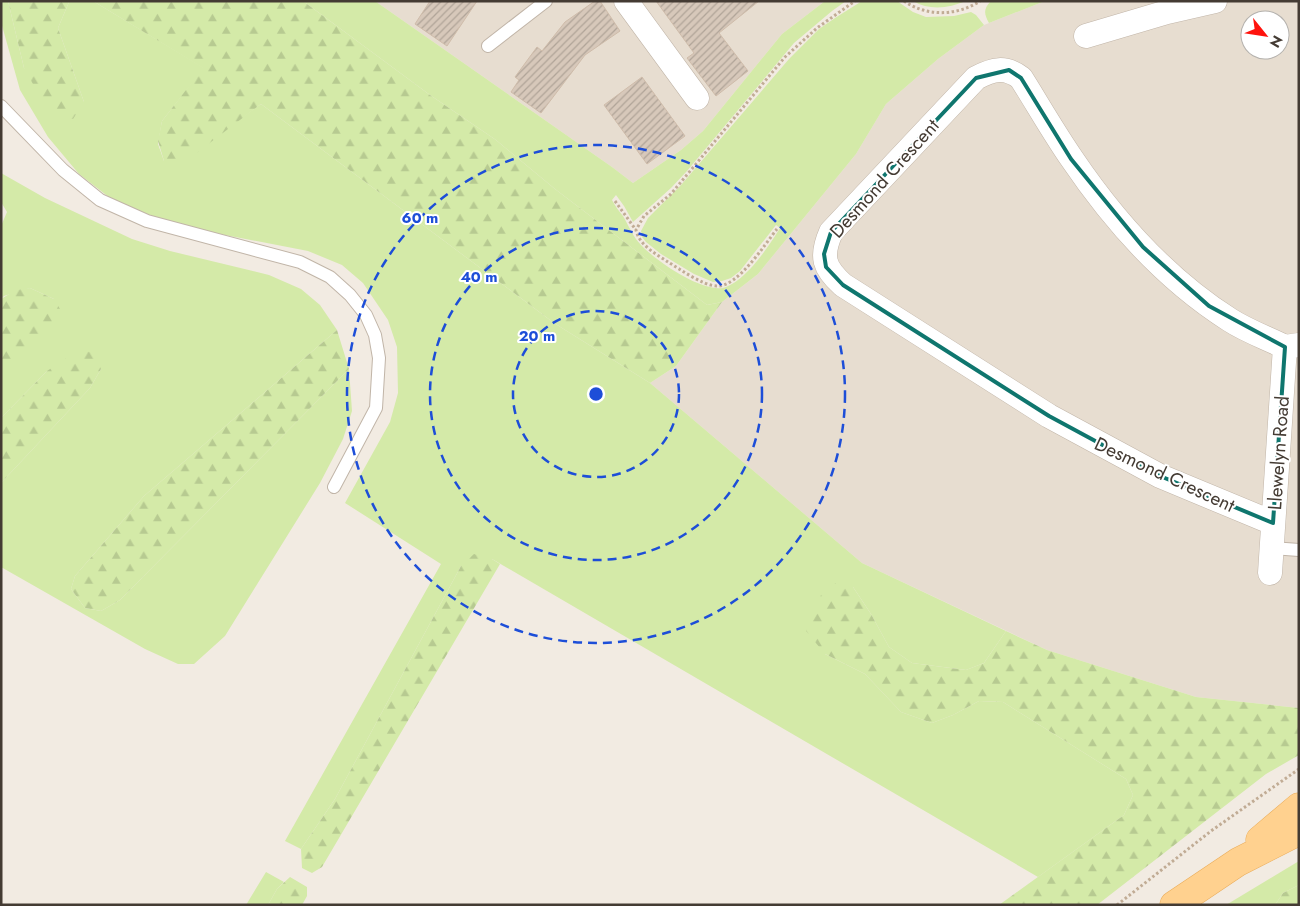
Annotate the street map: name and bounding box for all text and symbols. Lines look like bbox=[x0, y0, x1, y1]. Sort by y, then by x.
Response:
north arrow bbox=[1240, 10, 1290, 60]
text: N bbox=[1265, 32, 1288, 51]
street label: Desmond Crescent bbox=[823, 112, 946, 244]
text: 60 m bbox=[402, 207, 438, 229]
text: 40 m bbox=[460, 266, 498, 288]
text: 20 m bbox=[519, 325, 555, 347]
centre of rings bbox=[587, 385, 605, 403]
street label: Llewelyn Road bbox=[1261, 395, 1296, 511]
street label: Desmond Crescent bbox=[1090, 430, 1240, 519]

